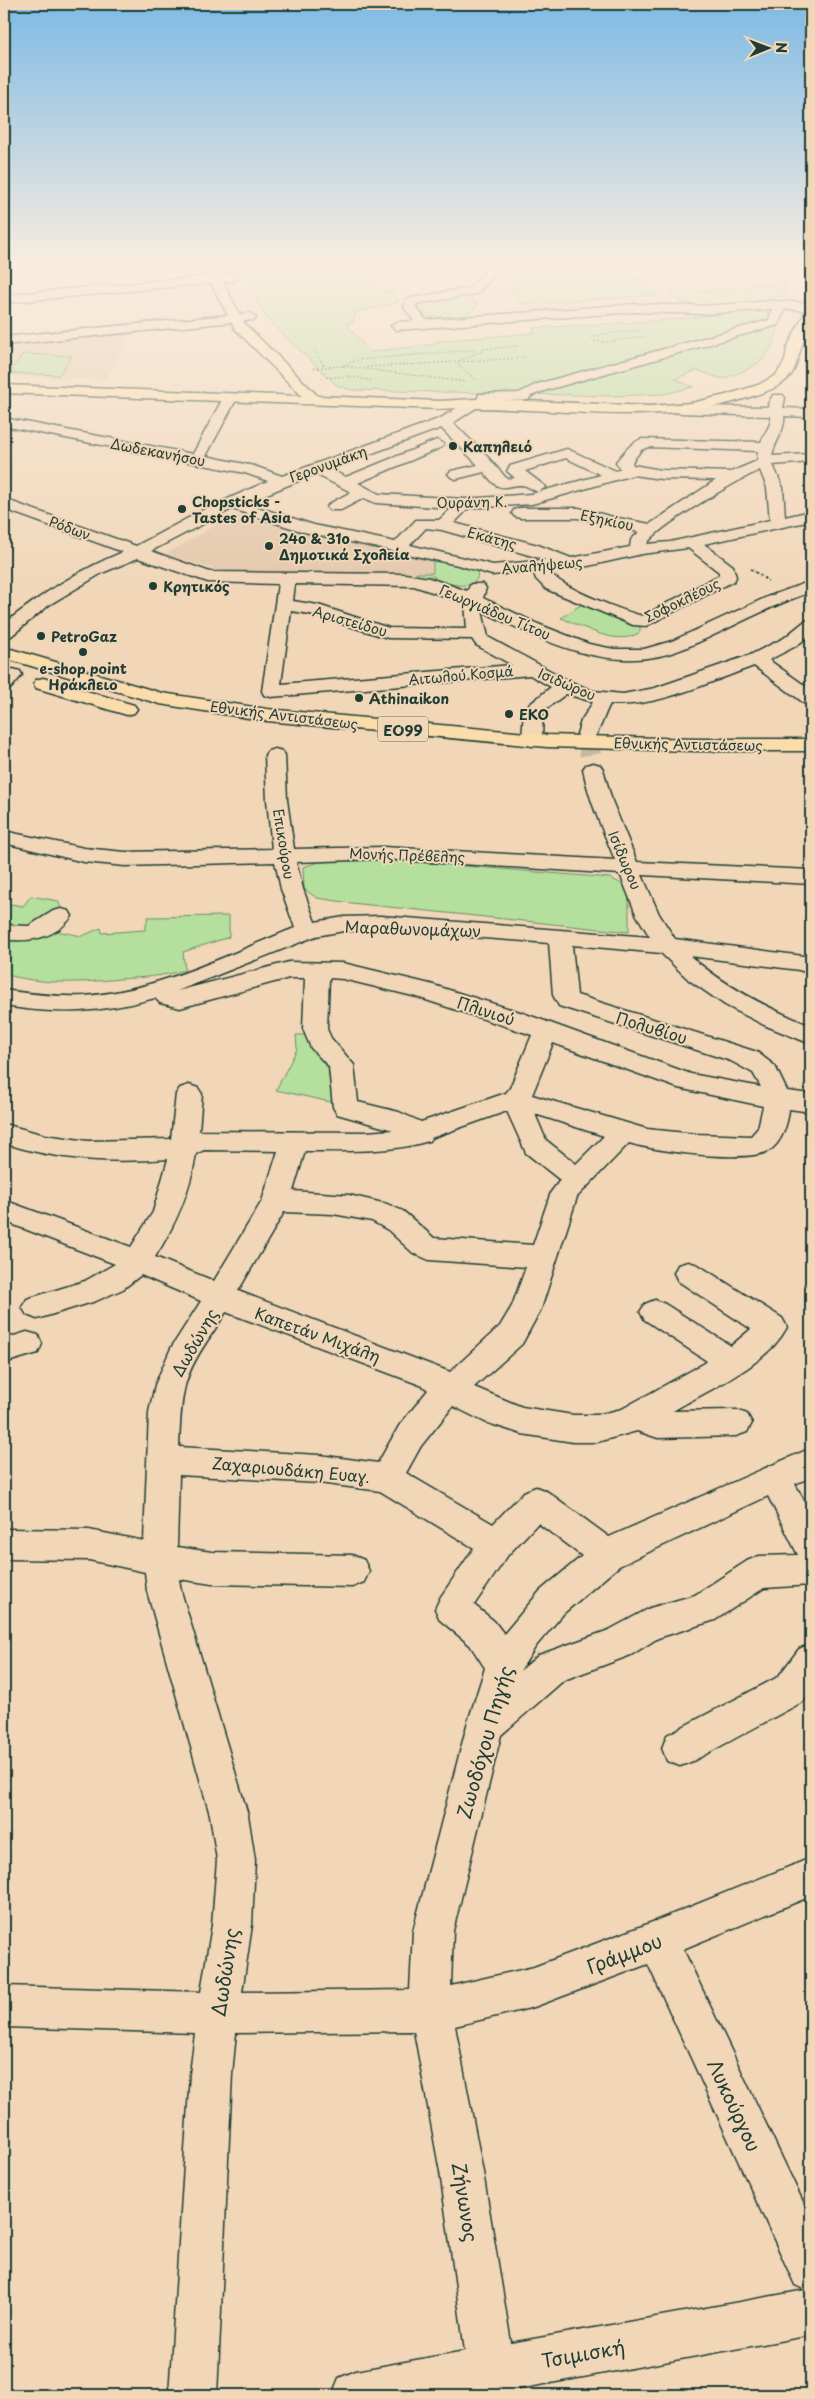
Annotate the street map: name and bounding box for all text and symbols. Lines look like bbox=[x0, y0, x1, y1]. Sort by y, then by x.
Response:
north arrow bbox=[742, 22, 792, 72]
text: N bbox=[771, 42, 792, 53]
street label: Δωδεκανήσου bbox=[109, 433, 207, 471]
place label: Καπηλειό bbox=[463, 436, 532, 457]
street label: Γερονυμάκη bbox=[286, 440, 370, 488]
marker: Καπηλειό bbox=[447, 440, 459, 452]
place label: Chopsticks - Tastes of Asia bbox=[192, 491, 292, 528]
street label: Ουράνη Κ. bbox=[437, 491, 507, 513]
marker: Chopsticks - Tastes of Asia bbox=[176, 503, 188, 515]
street label: Εξηκίου bbox=[578, 504, 636, 536]
street label: Ρόδων bbox=[46, 511, 94, 545]
street label: Εκάτης bbox=[465, 521, 519, 555]
place label: 24ο & 31ο Δημοτικά Σχολεία bbox=[279, 528, 410, 565]
marker: 24ο & 31ο Δημοτικά Σχολεία bbox=[263, 540, 275, 552]
street label: Αναλήψεως bbox=[501, 551, 583, 579]
street label: Σοφοκλέους bbox=[641, 573, 723, 627]
place label: Κρητικός bbox=[163, 576, 230, 597]
street label: Γεωργιάδου Τίτου bbox=[436, 579, 554, 645]
marker: Κρητικός bbox=[147, 580, 159, 592]
street label: Αριστείδου bbox=[310, 600, 390, 642]
place label: PetroGaz bbox=[51, 626, 117, 647]
marker: PetroGaz bbox=[35, 630, 47, 642]
marker: e-shop point Ηράκλειο bbox=[77, 646, 89, 658]
place label: e-shop point Ηράκλειο bbox=[39, 658, 127, 695]
street label: Αιτωλού Κοσμά bbox=[408, 660, 514, 690]
street label: Ισιδώρου bbox=[535, 662, 599, 706]
place label: Athinaikon bbox=[369, 688, 449, 709]
marker: Athinaikon bbox=[353, 692, 365, 704]
street label: Εθνικής Αντιστάσεως bbox=[209, 696, 359, 734]
place label: EKO bbox=[519, 704, 549, 725]
marker: EKO bbox=[503, 708, 515, 720]
road number: ΕΟ99 bbox=[378, 716, 428, 742]
street label: Εθνικής Αντιστάσεως bbox=[613, 732, 763, 756]
street label: Επικούρου bbox=[268, 807, 300, 881]
street label: Ισίδωρου bbox=[603, 827, 647, 893]
street label: Μονής Πρέβελης bbox=[349, 842, 465, 868]
street label: Μαραθωνομάχων bbox=[344, 914, 482, 942]
street label: Πλινιού bbox=[454, 989, 518, 1031]
street label: Πολυβίου bbox=[613, 1005, 691, 1049]
street label: Καπετάν Μιχάλη bbox=[252, 1300, 384, 1368]
street label: Δωδώνης bbox=[165, 1304, 223, 1380]
street label: Ζαχαριουδάκη Ευαγ. bbox=[211, 1450, 371, 1488]
street label: Ζωοδόχου Πηγής bbox=[449, 1662, 519, 1822]
street label: Δωδώνης bbox=[203, 1926, 245, 2018]
street label: Γράμμου bbox=[582, 1926, 666, 1980]
street label: Λυκούργου bbox=[701, 2054, 769, 2156]
street label: Ζήνωνος bbox=[446, 2160, 486, 2244]
street label: Τσιμισκή bbox=[539, 2332, 627, 2374]

